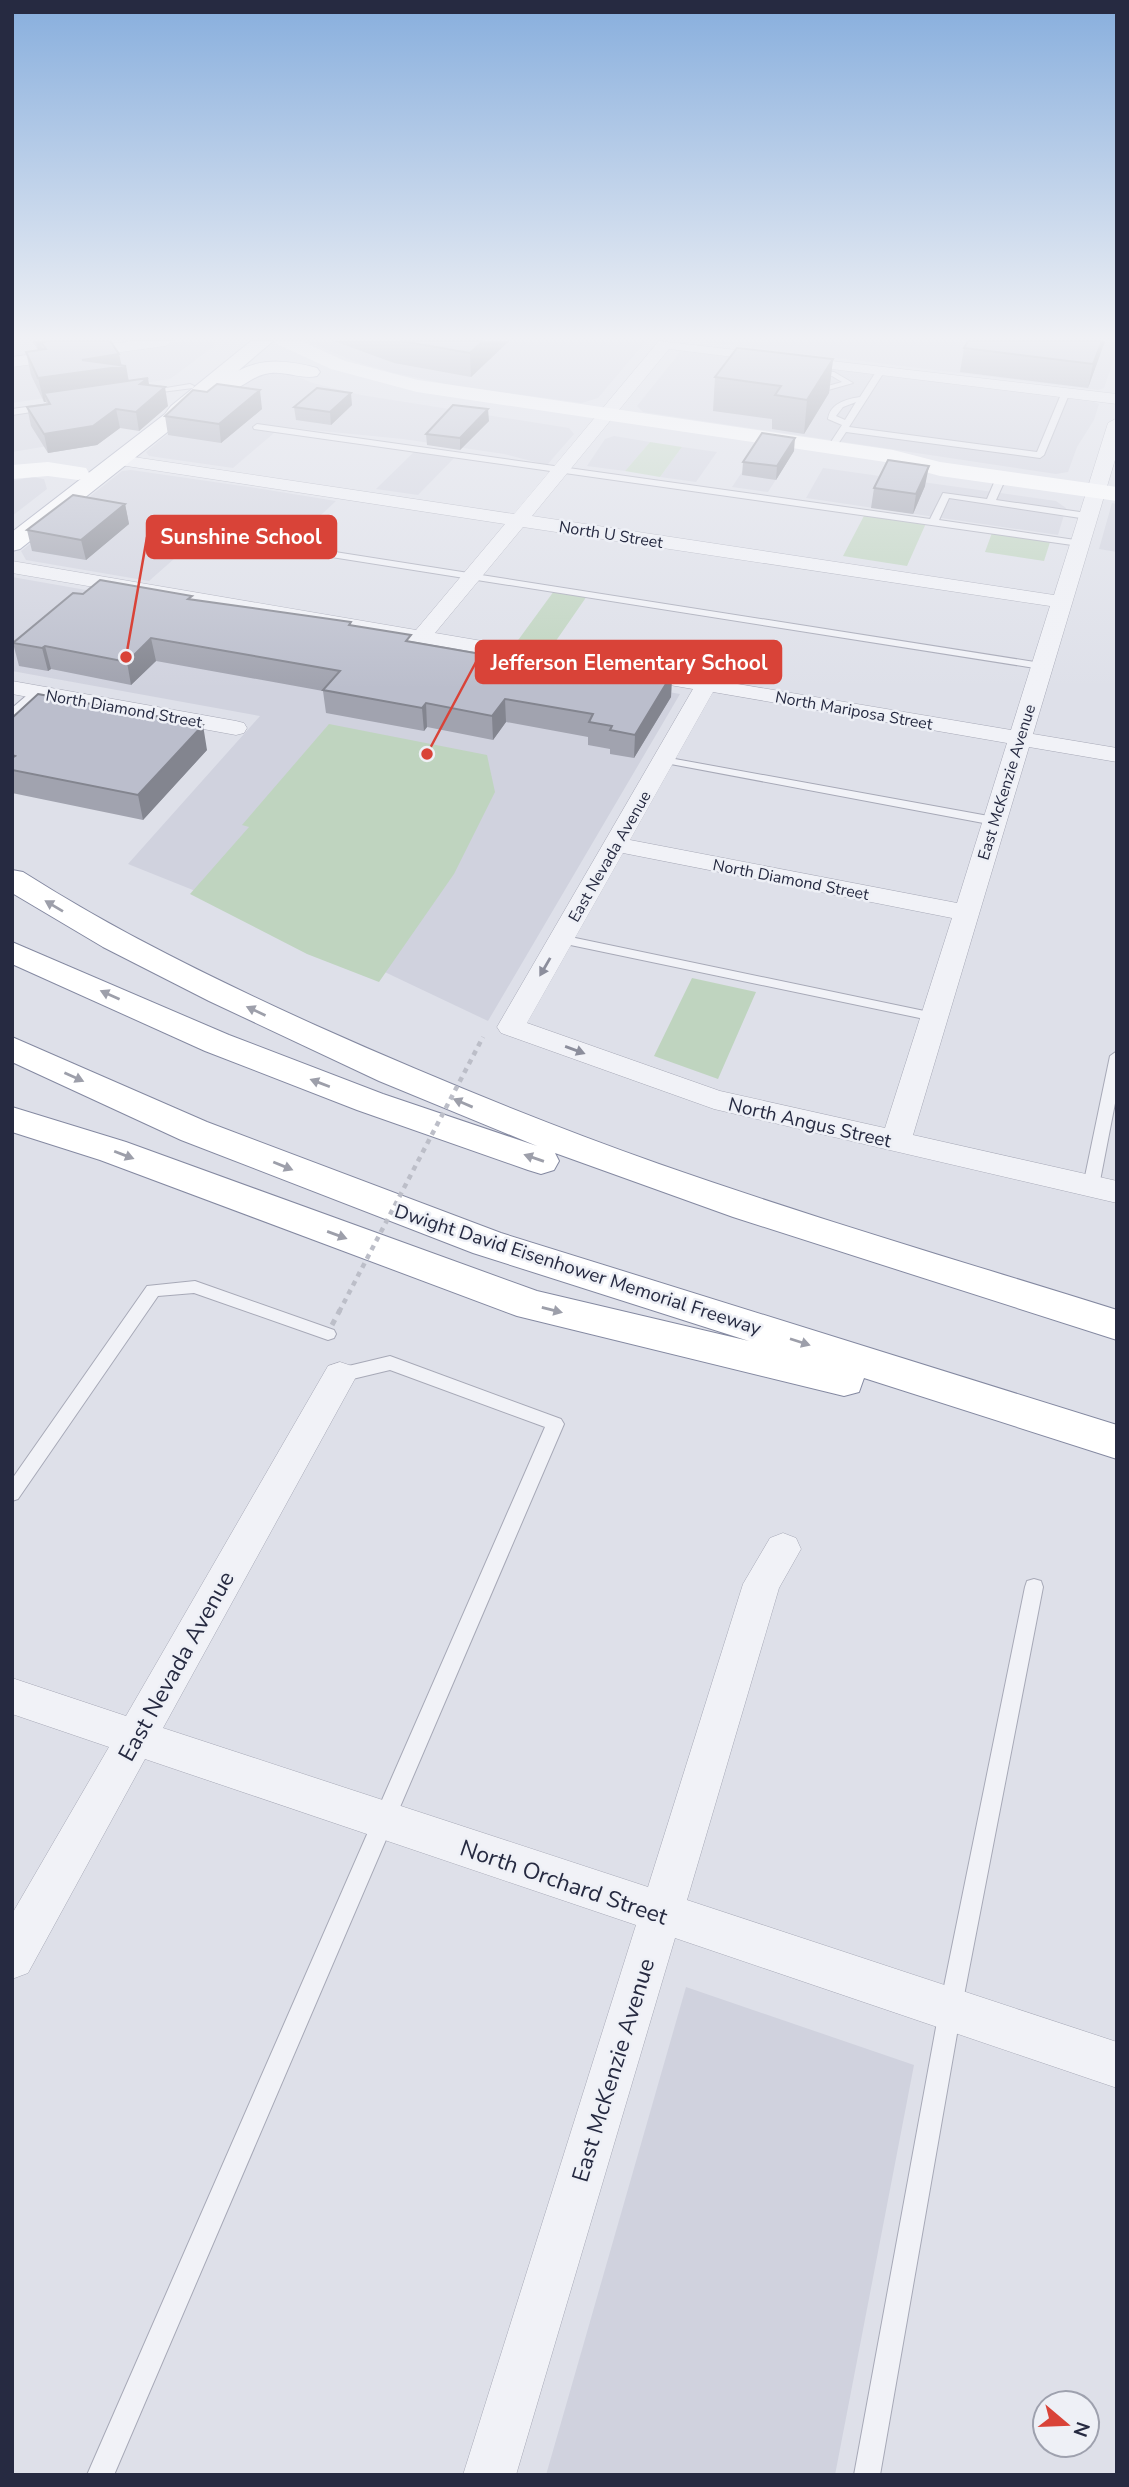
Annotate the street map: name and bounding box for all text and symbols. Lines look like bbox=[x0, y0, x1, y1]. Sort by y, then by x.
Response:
callout: Sunshine School bbox=[147, 516, 336, 558]
street label: North U Street bbox=[557, 516, 665, 554]
text: Sunshine School bbox=[160, 523, 322, 551]
callout: Jefferson Elementary School bbox=[476, 641, 781, 683]
text: Jefferson Elementary School bbox=[489, 649, 768, 677]
street label: North Diamond Street bbox=[44, 684, 204, 734]
street label: North Mariposa Street bbox=[773, 686, 935, 736]
street label: East McKenzie Avenue bbox=[973, 702, 1041, 863]
street label: East Nevada Avenue bbox=[563, 787, 656, 926]
street label: North Diamond Street bbox=[711, 854, 871, 906]
one-way arrow bbox=[44, 900, 63, 912]
one-way arrow bbox=[539, 958, 551, 977]
one-way arrow bbox=[100, 989, 120, 1001]
one-way arrow bbox=[245, 1005, 266, 1016]
one-way arrow bbox=[565, 1044, 586, 1055]
one-way arrow bbox=[64, 1071, 84, 1083]
one-way arrow bbox=[309, 1077, 330, 1088]
street label: North Angus Street bbox=[726, 1092, 894, 1154]
one-way arrow bbox=[453, 1097, 474, 1108]
one-way arrow bbox=[113, 1150, 134, 1161]
one-way arrow bbox=[524, 1153, 545, 1163]
one-way arrow bbox=[273, 1160, 294, 1171]
street label: Dwight David Eisenhower Memorial Freeway bbox=[391, 1198, 765, 1342]
one-way arrow bbox=[326, 1230, 347, 1241]
one-way arrow bbox=[541, 1304, 563, 1315]
one-way arrow bbox=[789, 1337, 810, 1348]
street label: East Nevada Avenue bbox=[111, 1566, 242, 1767]
street label: North Orchard Street bbox=[456, 1832, 673, 1933]
street label: East McKenzie Avenue bbox=[565, 1954, 662, 2186]
north arrow bbox=[1031, 2389, 1101, 2459]
text: N bbox=[1067, 2418, 1096, 2440]

